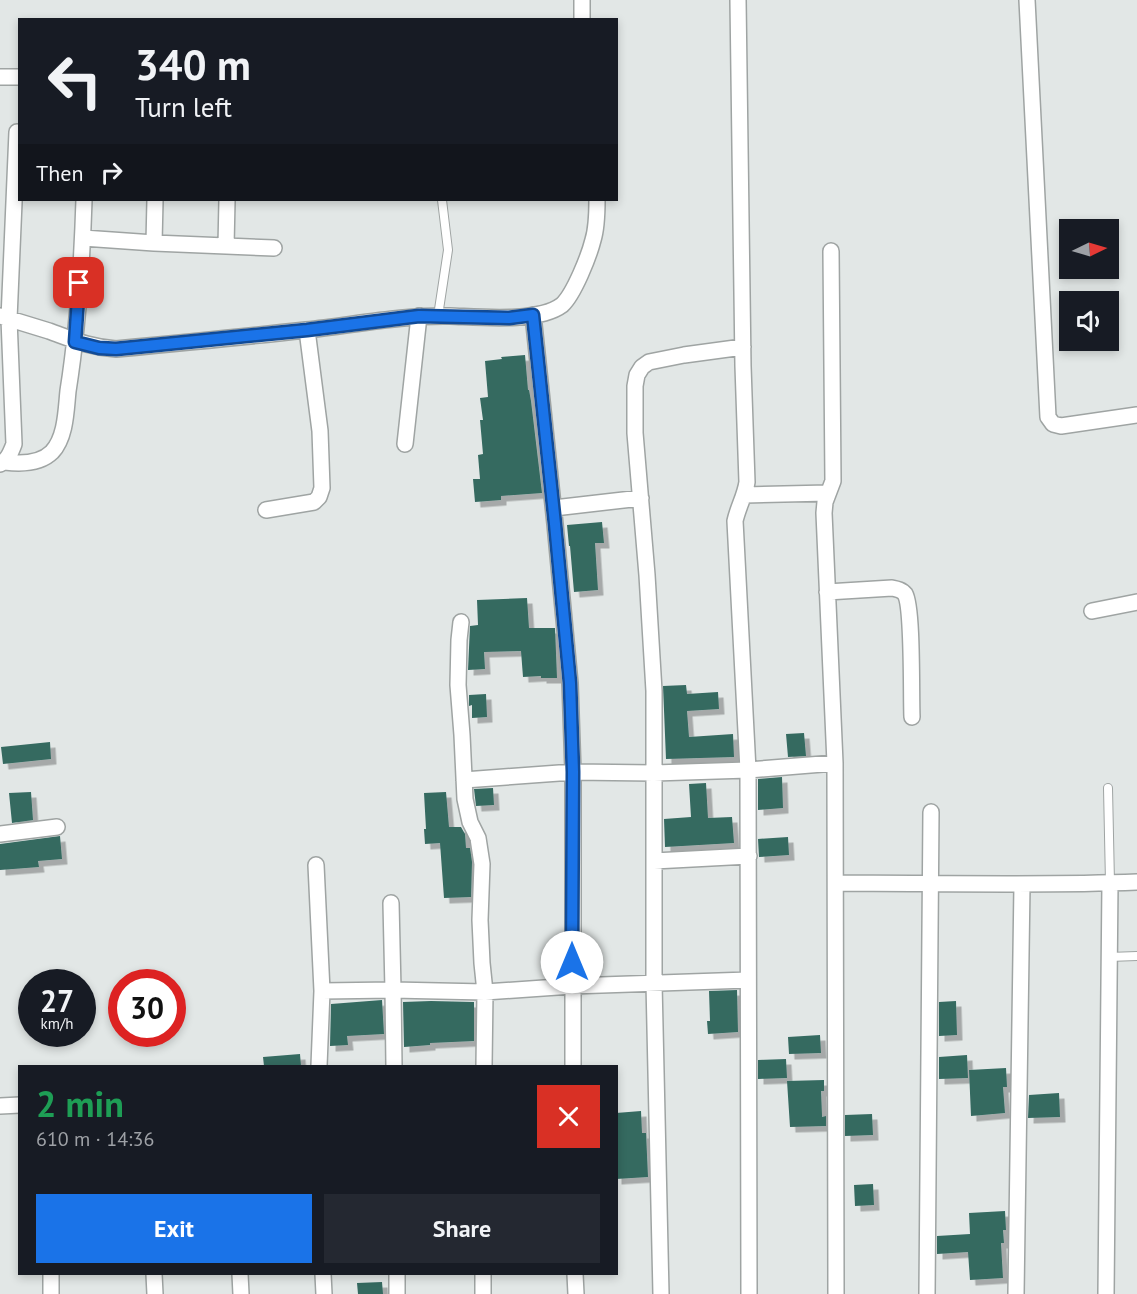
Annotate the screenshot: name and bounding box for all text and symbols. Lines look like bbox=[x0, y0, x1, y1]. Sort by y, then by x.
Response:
text: 340 m bbox=[135, 37, 251, 92]
icon: left bbox=[36, 42, 114, 120]
text: Turn left bbox=[135, 90, 232, 124]
icon: right bbox=[95, 156, 128, 189]
text: Then bbox=[36, 159, 83, 187]
north arrow bbox=[1059, 219, 1119, 279]
map controls bbox=[1059, 219, 1119, 351]
pin bbox=[53, 257, 104, 308]
icon: arrive bbox=[62, 266, 95, 299]
button: sound bbox=[1059, 291, 1119, 351]
position arrow bbox=[540, 930, 604, 994]
speed limit sign: 30 bbox=[108, 969, 186, 1047]
text: 27 bbox=[40, 981, 74, 1020]
text: km/h bbox=[41, 1014, 73, 1033]
text: 2 min bbox=[36, 1080, 124, 1127]
button: close bbox=[537, 1085, 600, 1148]
text: 610 m · 14:36 bbox=[36, 1126, 154, 1152]
button: Exit bbox=[36, 1194, 312, 1263]
button: Share bbox=[324, 1194, 600, 1263]

